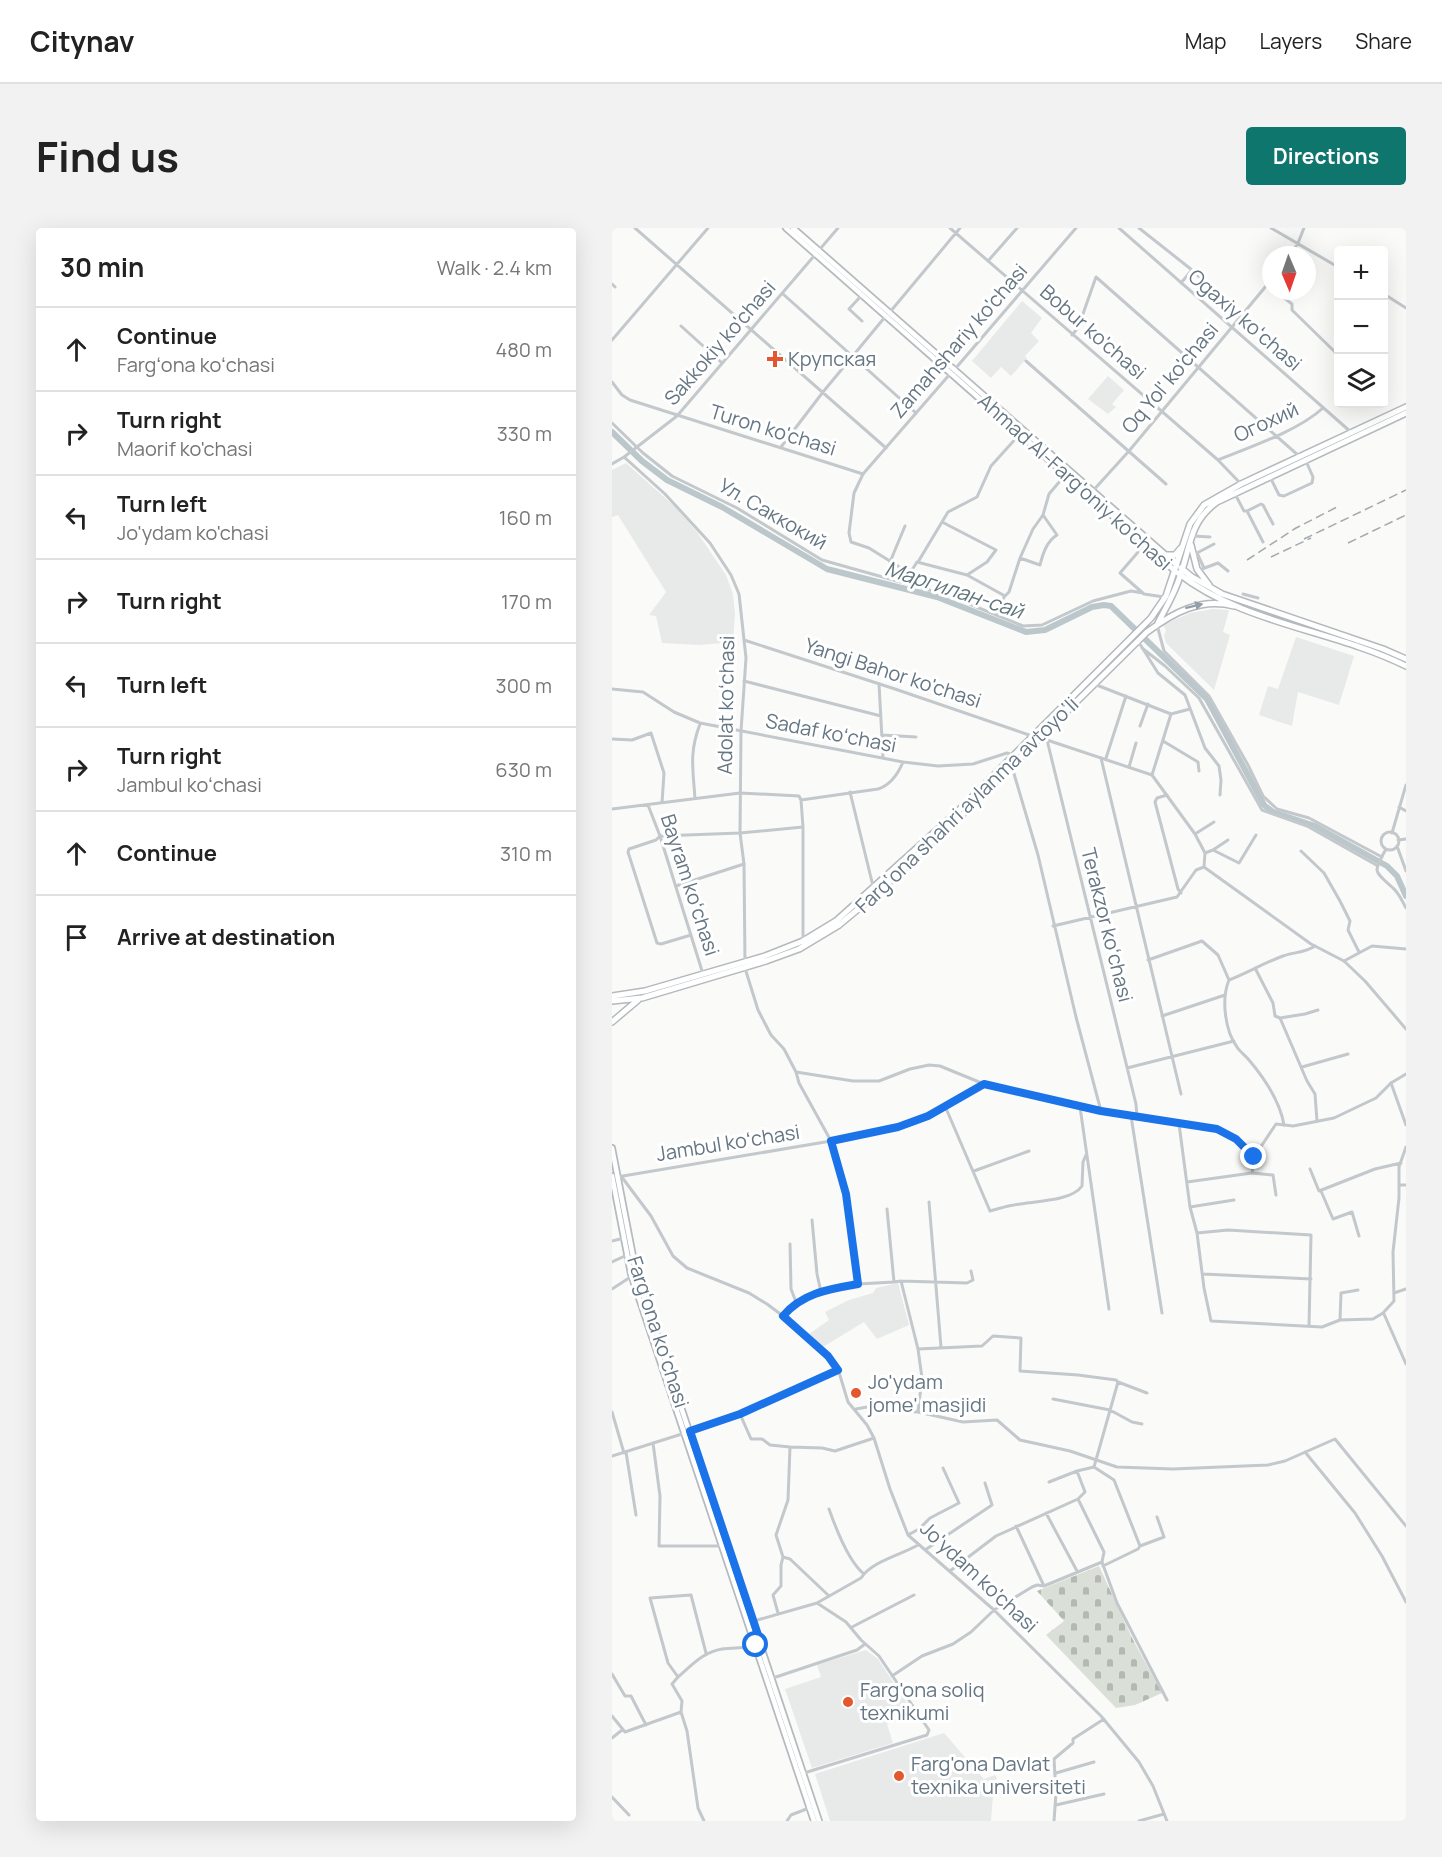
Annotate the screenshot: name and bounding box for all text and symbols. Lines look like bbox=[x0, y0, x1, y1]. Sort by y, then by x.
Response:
text: Citynav bbox=[30, 22, 134, 60]
text: Map bbox=[1185, 27, 1226, 55]
text: Layers bbox=[1259, 27, 1322, 55]
text: Share bbox=[1355, 27, 1412, 55]
text: Find us bbox=[36, 127, 179, 185]
button: Directions bbox=[1246, 127, 1406, 185]
north arrow bbox=[1262, 246, 1316, 300]
map controls bbox=[1334, 246, 1388, 408]
button: + bbox=[1334, 246, 1388, 300]
text: 30 min bbox=[60, 249, 144, 285]
text: Walk · 2.4 km bbox=[437, 254, 552, 281]
street label: Zamahshariy ko'chasi bbox=[884, 258, 1033, 424]
street label: Ogaxiy koʻchasi bbox=[1183, 263, 1308, 377]
street label: Sakkokiy ko'chasi bbox=[658, 275, 781, 411]
street label: Bobur ko'chasi bbox=[1035, 278, 1152, 385]
button: − bbox=[1334, 300, 1388, 354]
street label: Oq Yol' ko'chasi bbox=[1115, 317, 1224, 439]
text: Continue bbox=[117, 321, 217, 351]
icon: ahead bbox=[60, 333, 93, 366]
text: 480 m bbox=[495, 336, 552, 363]
place label: Крупская bbox=[788, 345, 876, 372]
marker: Крупская bbox=[766, 350, 784, 368]
text: Fargʻona koʻchasi bbox=[117, 351, 275, 378]
button: layers bbox=[1334, 354, 1388, 408]
street label: Ahmad Al-Farg'oniy ko'chasi bbox=[972, 387, 1178, 576]
street label: Огохий bbox=[1229, 395, 1303, 448]
street label: Turon ko'chasi bbox=[707, 398, 840, 462]
text: Turn right bbox=[117, 405, 222, 435]
icon: right bbox=[60, 417, 93, 450]
text: 330 m bbox=[497, 420, 552, 447]
text: Maorif ko'chasi bbox=[117, 435, 253, 462]
street label: Ул. Саккокий bbox=[714, 472, 832, 556]
text: Turn left bbox=[117, 489, 207, 519]
icon: left bbox=[60, 501, 93, 534]
text: 160 m bbox=[499, 504, 552, 531]
text: Jo'ydam ko'chasi bbox=[117, 519, 269, 546]
water label: Маргилан-сай bbox=[882, 554, 1029, 625]
icon: right bbox=[60, 585, 93, 618]
text: Turn right bbox=[117, 586, 222, 616]
text: 170 m bbox=[501, 588, 552, 615]
one-way arrow bbox=[1184, 601, 1203, 611]
street label: Yangi Bahor ko'chasi bbox=[801, 631, 985, 714]
street label: Adolat koʻchasi bbox=[711, 635, 740, 775]
icon: left bbox=[60, 669, 93, 702]
text: Turn left bbox=[117, 670, 207, 700]
text: 300 m bbox=[496, 672, 552, 699]
street label: Farg‘ona shahri aylanma avtoyo‘li bbox=[849, 691, 1084, 919]
street label: Sadaf koʻchasi bbox=[763, 707, 899, 758]
text: Turn right bbox=[117, 741, 222, 771]
icon: right bbox=[60, 753, 93, 786]
text: 630 m bbox=[495, 756, 552, 783]
text: Jambul koʻchasi bbox=[117, 771, 262, 798]
street label: Bayram koʻchasi bbox=[655, 811, 726, 959]
icon: ahead bbox=[60, 837, 93, 870]
text: Continue bbox=[117, 838, 217, 868]
text: 310 m bbox=[500, 840, 552, 867]
street label: Terakzor koʻchasi bbox=[1075, 845, 1140, 1005]
icon: arrive bbox=[60, 921, 93, 954]
text: Arrive at destination bbox=[117, 922, 335, 952]
street label: Jambul koʻchasi bbox=[654, 1118, 802, 1167]
route end bbox=[1240, 1143, 1266, 1169]
street label: Fargʻona koʻchasi bbox=[621, 1253, 696, 1411]
place label: Jo'ydam jome' masjidi bbox=[867, 1368, 986, 1418]
marker: Jo'ydam jome' masjidi bbox=[849, 1386, 863, 1400]
street label: Jo'ydam ko'chasi bbox=[915, 1515, 1044, 1638]
route start bbox=[742, 1631, 768, 1657]
place label: Farg'ona soliq texnikumi bbox=[860, 1676, 985, 1726]
marker: Farg'ona soliq texnikumi bbox=[841, 1695, 855, 1709]
place label: Farg'ona Davlat texnika universiteti bbox=[911, 1750, 1086, 1800]
marker: Farg'ona Davlat texnika universiteti bbox=[892, 1769, 906, 1783]

